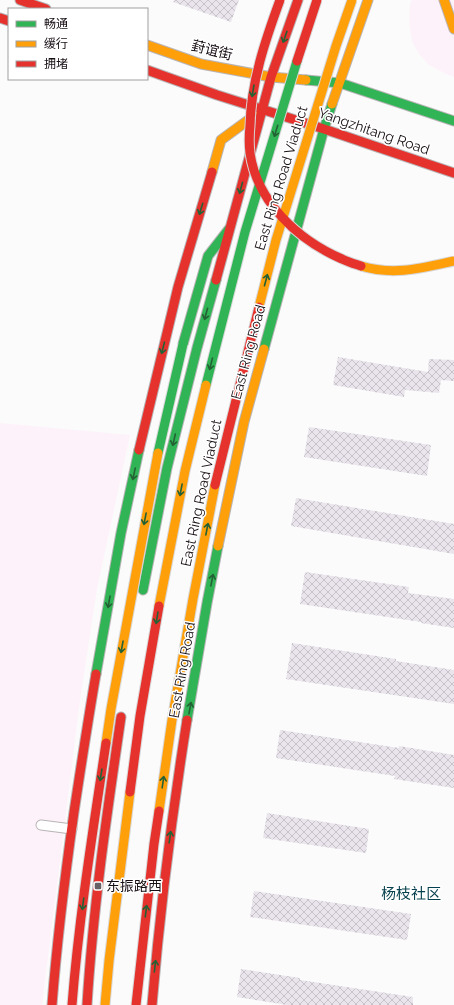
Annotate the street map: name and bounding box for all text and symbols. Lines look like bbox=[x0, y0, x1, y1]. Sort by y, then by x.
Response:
legend bbox=[8, 8, 148, 80]
text: 畅通 bbox=[44, 17, 68, 31]
one-way arrow bbox=[281, 30, 288, 43]
text: 缓行 bbox=[44, 37, 68, 51]
street label: 葑谊街 bbox=[190, 37, 234, 63]
text: 拥堵 bbox=[44, 57, 68, 71]
one-way arrow bbox=[249, 84, 257, 97]
street label: East Ring Road Viaduct bbox=[251, 104, 311, 252]
street label: Yangzhitang Road bbox=[316, 104, 432, 158]
one-way arrow bbox=[272, 124, 279, 137]
one-way arrow bbox=[236, 182, 244, 195]
one-way arrow bbox=[197, 202, 204, 215]
one-way arrow bbox=[263, 274, 270, 287]
street label: East Ring Road bbox=[228, 303, 268, 401]
one-way arrow bbox=[202, 307, 209, 320]
one-way arrow bbox=[159, 341, 166, 354]
one-way arrow bbox=[207, 357, 214, 370]
street label: East Ring Road Viaduct bbox=[178, 418, 224, 568]
one-way arrow bbox=[169, 433, 177, 446]
one-way arrow bbox=[129, 468, 137, 481]
one-way arrow bbox=[177, 483, 185, 496]
one-way arrow bbox=[141, 512, 149, 525]
one-way arrow bbox=[203, 523, 211, 536]
one-way arrow bbox=[208, 574, 216, 587]
one-way arrow bbox=[104, 595, 112, 608]
one-way arrow bbox=[153, 611, 161, 624]
street label: East Ring Road bbox=[166, 621, 198, 719]
one-way arrow bbox=[117, 640, 125, 653]
one-way arrow bbox=[186, 702, 194, 715]
one-way arrow bbox=[97, 768, 105, 781]
one-way arrow bbox=[159, 776, 167, 789]
one-way arrow bbox=[166, 831, 174, 844]
place label: 东振路西 bbox=[106, 878, 162, 894]
marker: 东振路西 bbox=[93, 881, 103, 891]
district label: 杨枝社区 bbox=[381, 885, 441, 903]
one-way arrow bbox=[79, 897, 87, 910]
one-way arrow bbox=[142, 904, 150, 917]
one-way arrow bbox=[152, 960, 159, 973]

